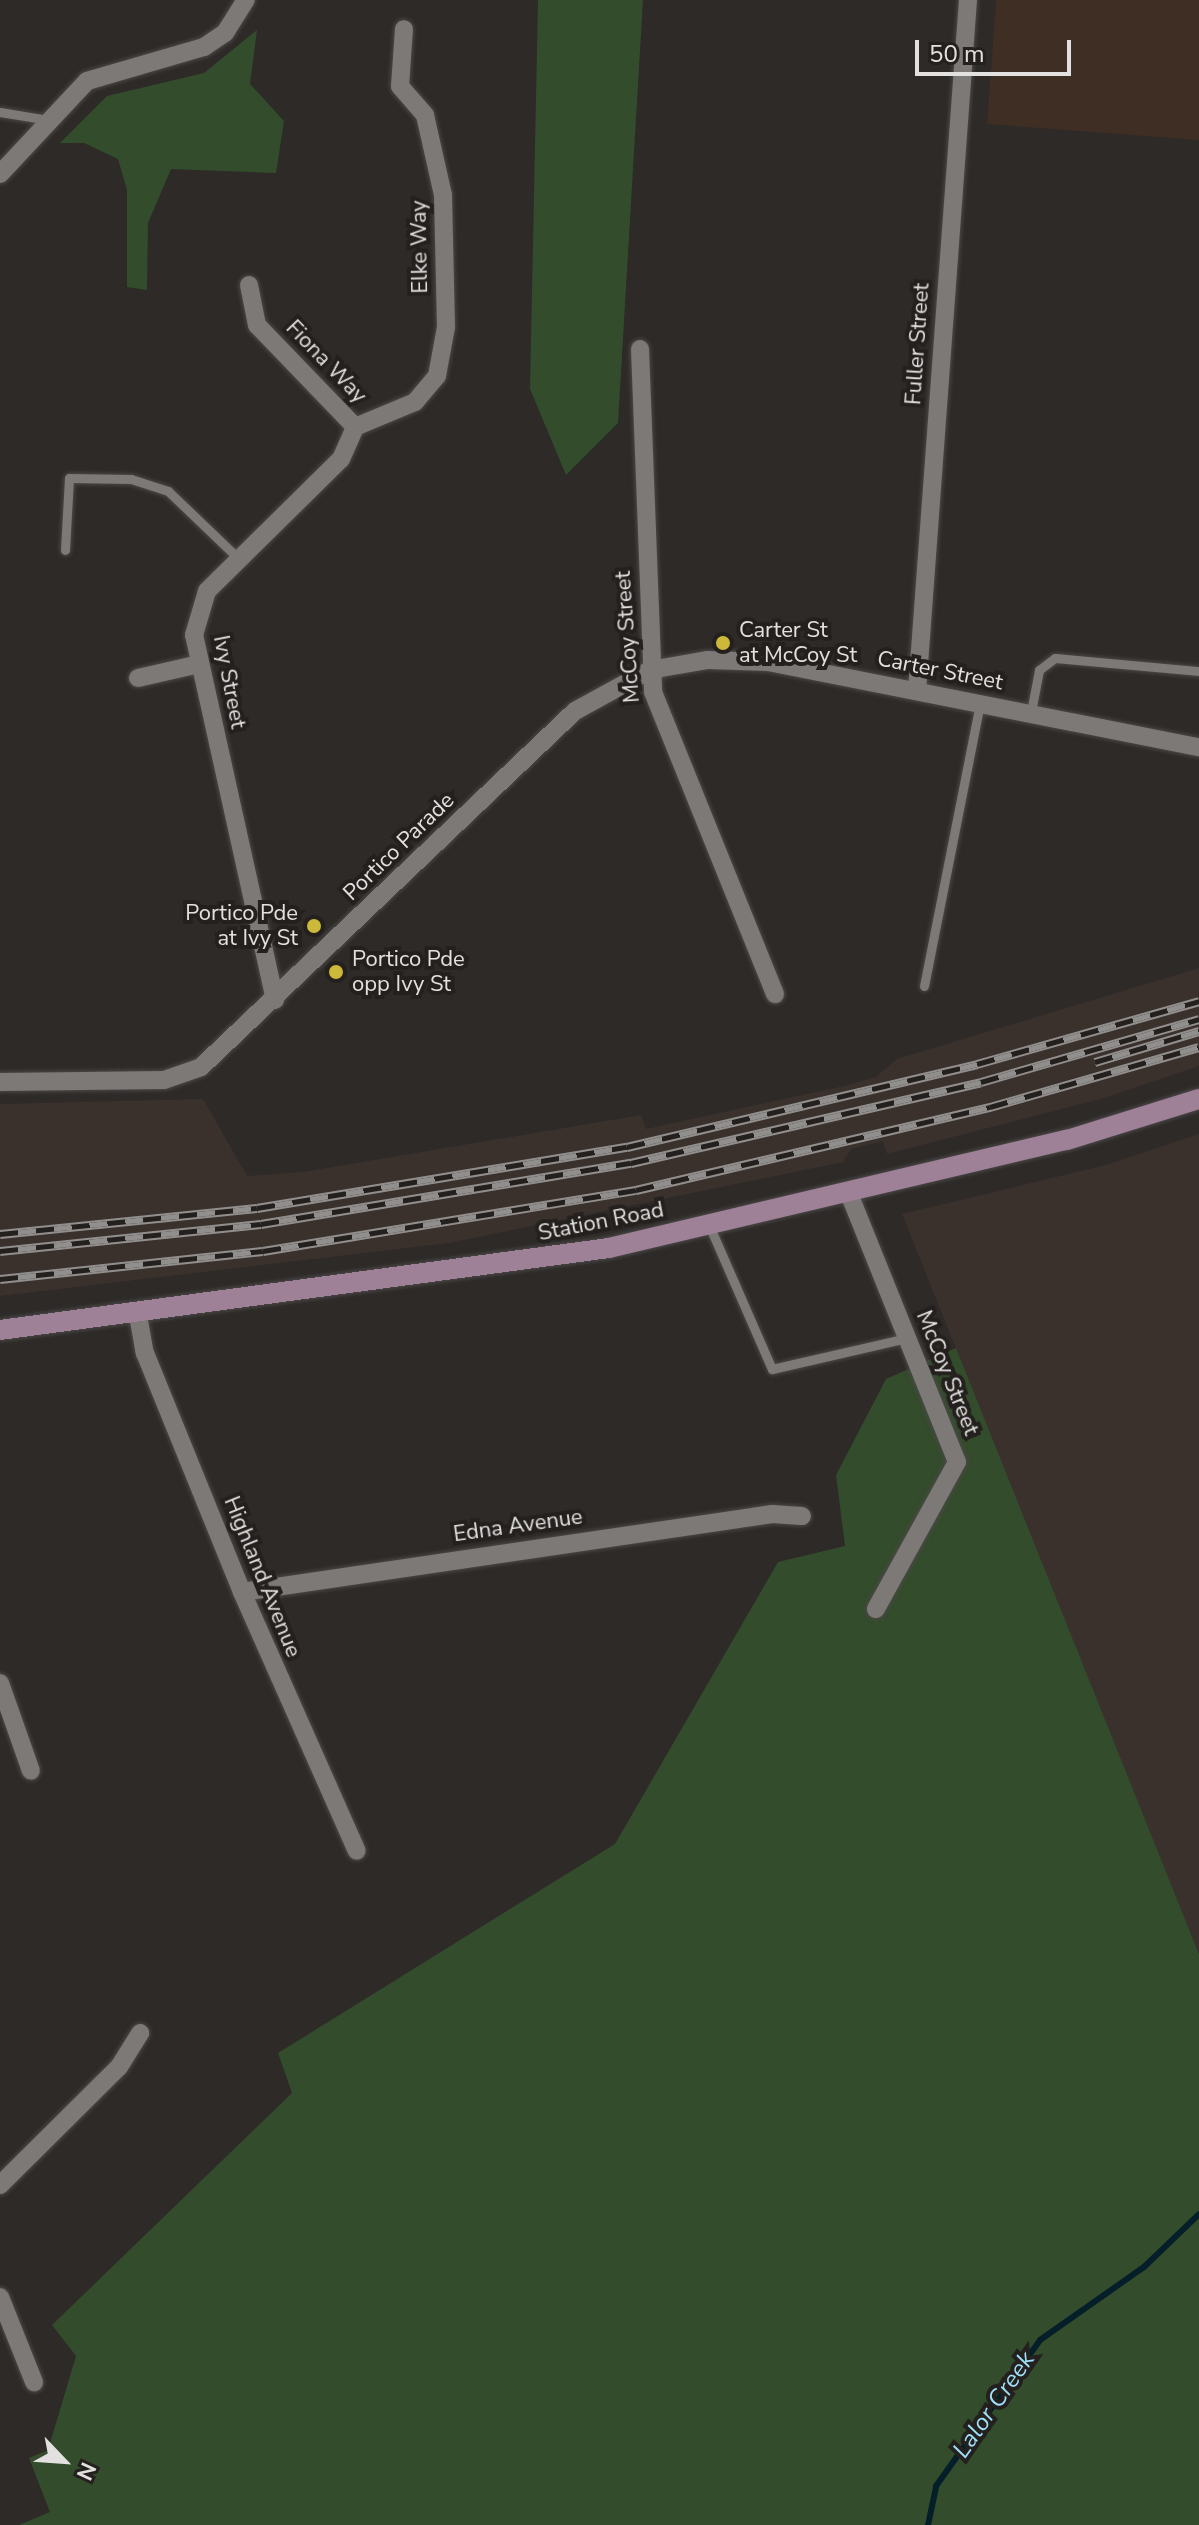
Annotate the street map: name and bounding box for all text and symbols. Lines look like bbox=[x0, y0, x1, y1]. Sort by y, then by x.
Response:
scale bar bbox=[919, 24, 1075, 74]
text: 50 m bbox=[929, 38, 985, 70]
street label: Elke Way bbox=[406, 200, 434, 294]
street label: Fuller Street bbox=[901, 282, 935, 406]
street label: Fiona Way bbox=[280, 315, 372, 409]
street label: McCoy Street bbox=[610, 570, 646, 704]
place label: Carter St at McCoy St bbox=[739, 617, 857, 668]
street label: Ivy Street bbox=[207, 633, 251, 731]
marker: Carter St at McCoy St bbox=[714, 634, 732, 652]
street label: Carter Street bbox=[875, 646, 1005, 696]
street label: Portico Parade bbox=[338, 788, 460, 906]
place label: Portico Pde at Ivy St bbox=[185, 900, 298, 952]
marker: Portico Pde at Ivy St bbox=[305, 917, 323, 935]
place label: Portico Pde opp Ivy St bbox=[352, 946, 465, 998]
marker: Portico Pde opp Ivy St bbox=[327, 963, 345, 981]
street label: Station Road bbox=[536, 1197, 666, 1247]
street label: McCoy Street bbox=[910, 1307, 984, 1439]
street label: Highland Avenue bbox=[218, 1493, 306, 1661]
street label: Edna Avenue bbox=[452, 1504, 584, 1548]
water label: Lalor Creek bbox=[947, 2346, 1041, 2464]
north arrow bbox=[24, 2421, 104, 2501]
text: N bbox=[69, 2457, 103, 2485]

